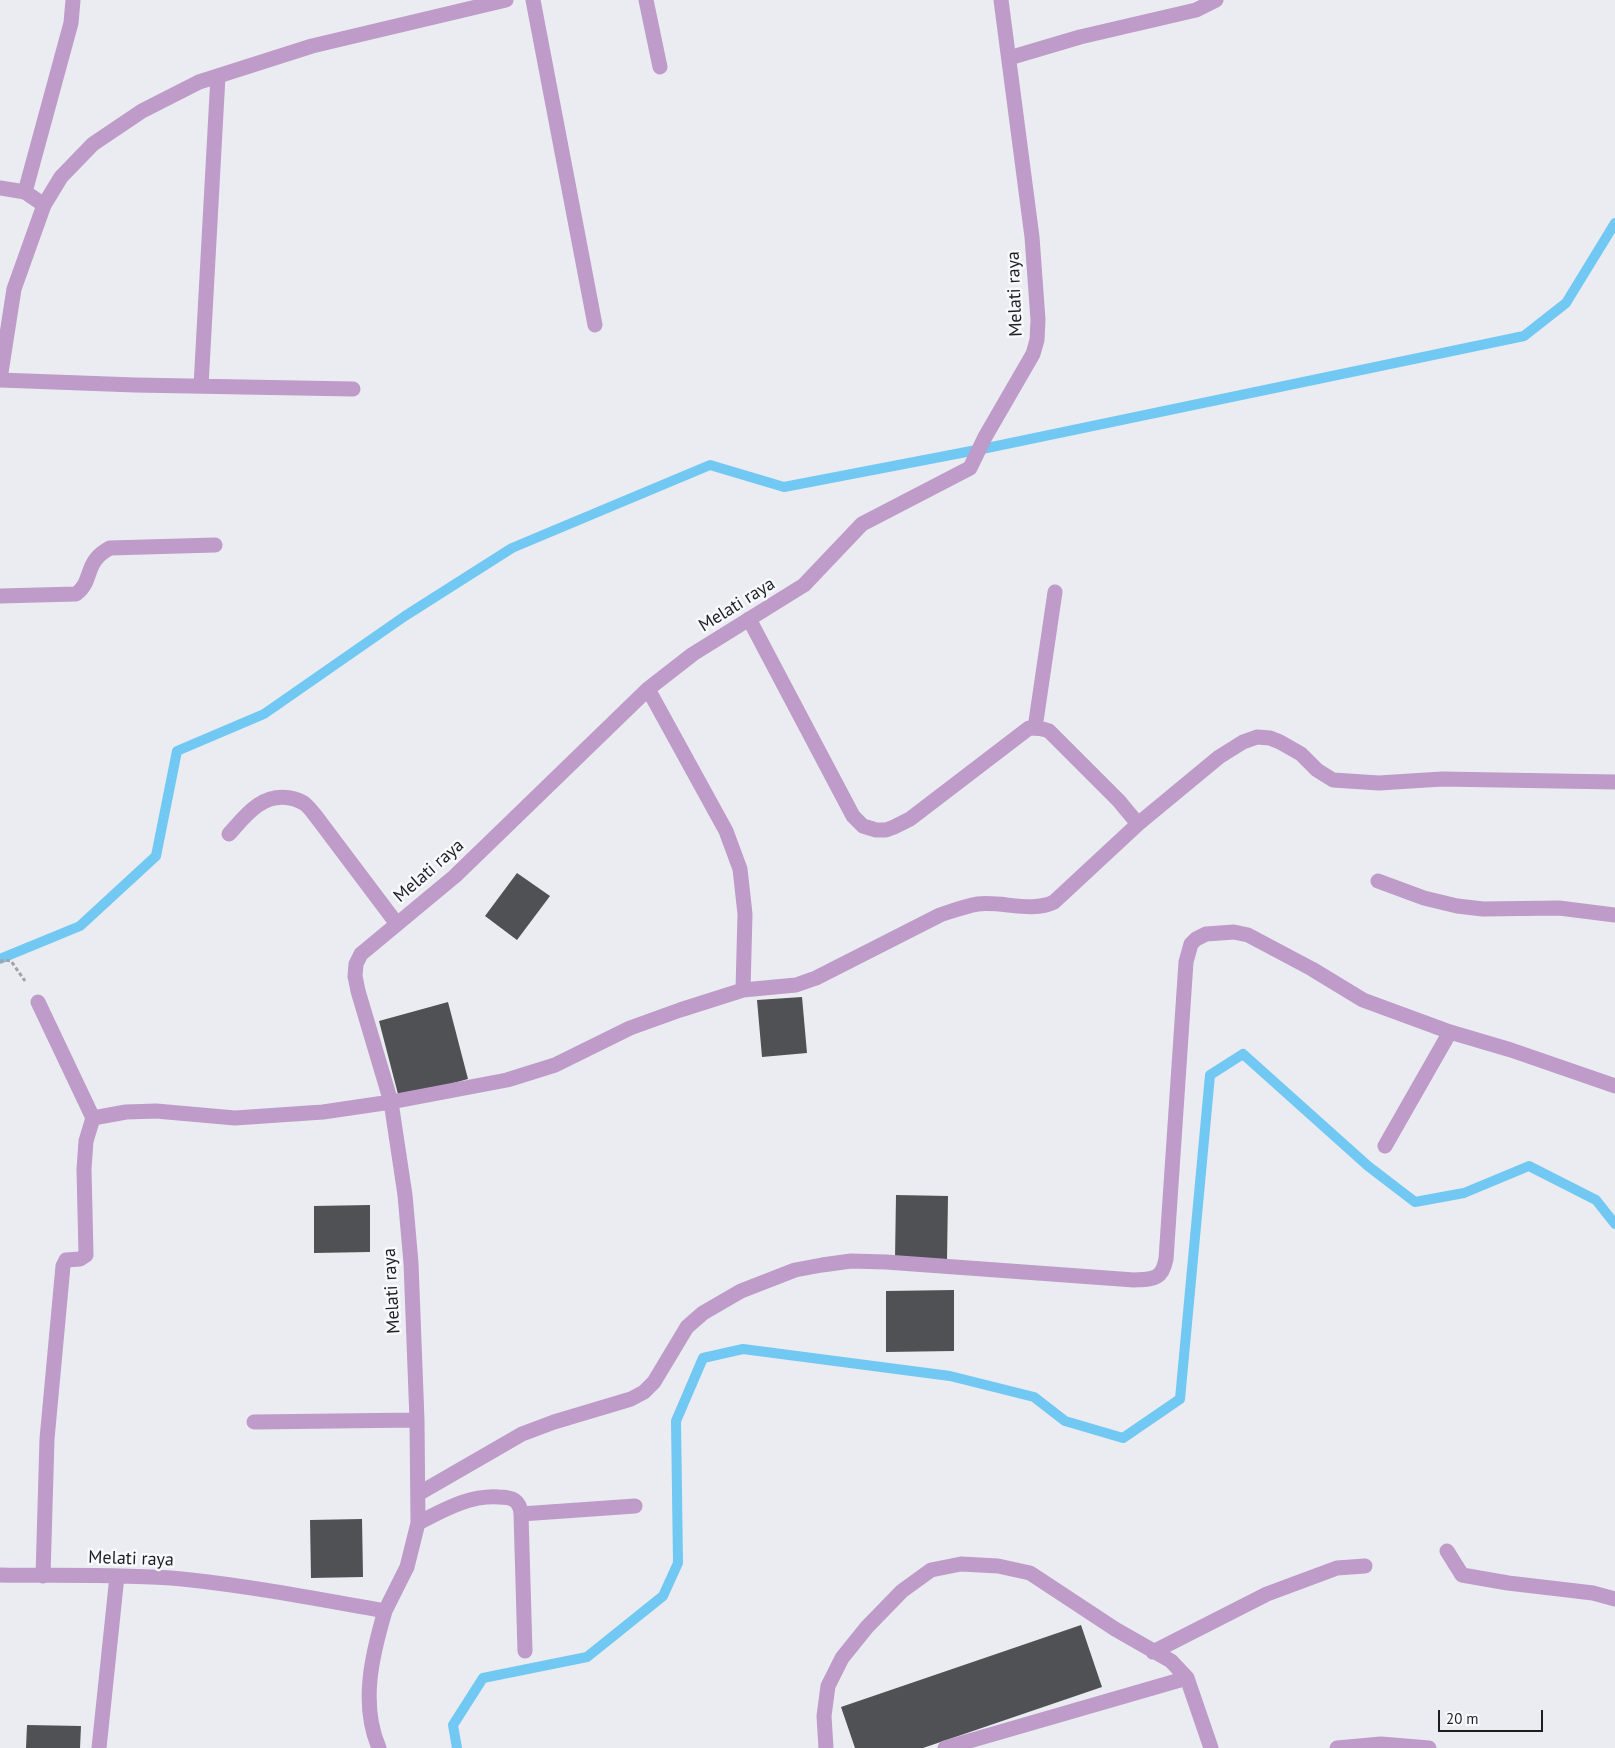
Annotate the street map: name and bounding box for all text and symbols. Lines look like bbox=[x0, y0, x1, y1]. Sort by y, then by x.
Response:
street label: Melati raya bbox=[1003, 251, 1027, 337]
street label: Melati raya bbox=[695, 573, 779, 637]
street label: Melati raya bbox=[390, 835, 468, 907]
street label: Melati raya bbox=[379, 1248, 405, 1334]
street label: Melati raya bbox=[88, 1547, 174, 1571]
scale bar bbox=[1440, 1700, 1545, 1732]
text: 20 m bbox=[1446, 1709, 1479, 1728]

